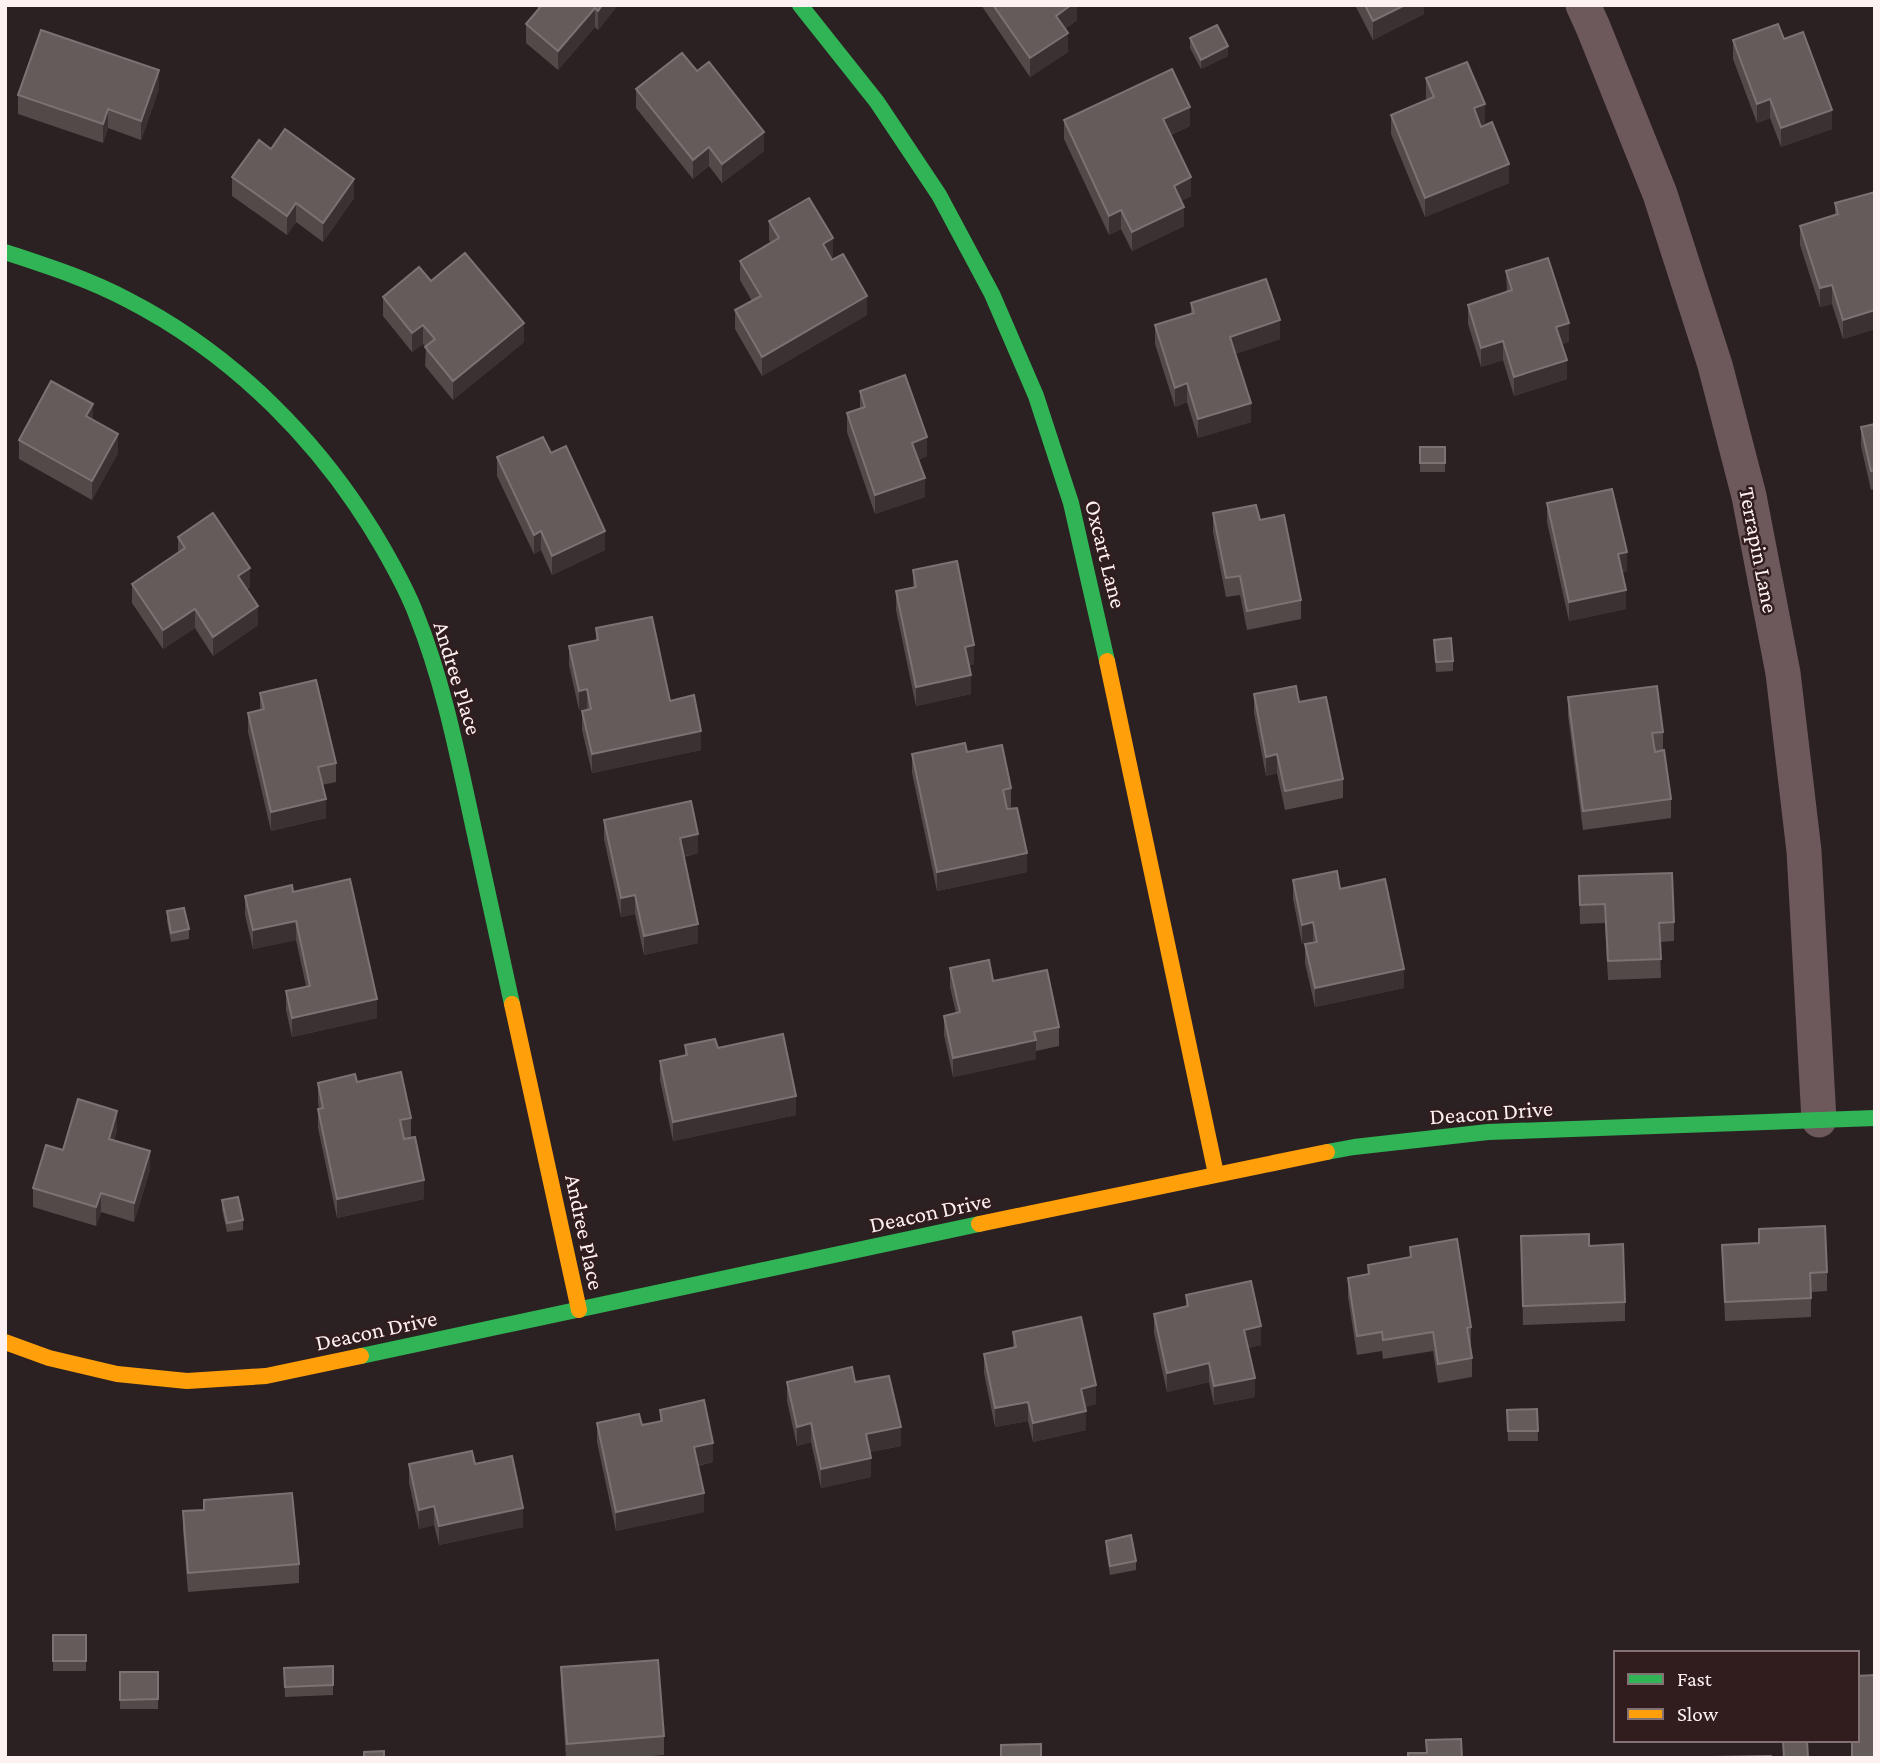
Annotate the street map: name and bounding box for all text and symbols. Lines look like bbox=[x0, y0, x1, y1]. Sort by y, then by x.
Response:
street label: Terrapin Lane bbox=[1734, 485, 1784, 615]
street label: Oxcart Lane bbox=[1080, 497, 1132, 611]
street label: Andree Place bbox=[428, 618, 488, 738]
street label: Deacon Drive bbox=[1428, 1095, 1554, 1129]
street label: Andree Place bbox=[560, 1172, 610, 1292]
street label: Deacon Drive bbox=[867, 1186, 993, 1238]
street label: Deacon Drive bbox=[313, 1304, 439, 1356]
legend bbox=[1614, 1651, 1859, 1742]
text: Fast bbox=[1677, 1667, 1713, 1691]
text: Slow bbox=[1677, 1702, 1719, 1726]

